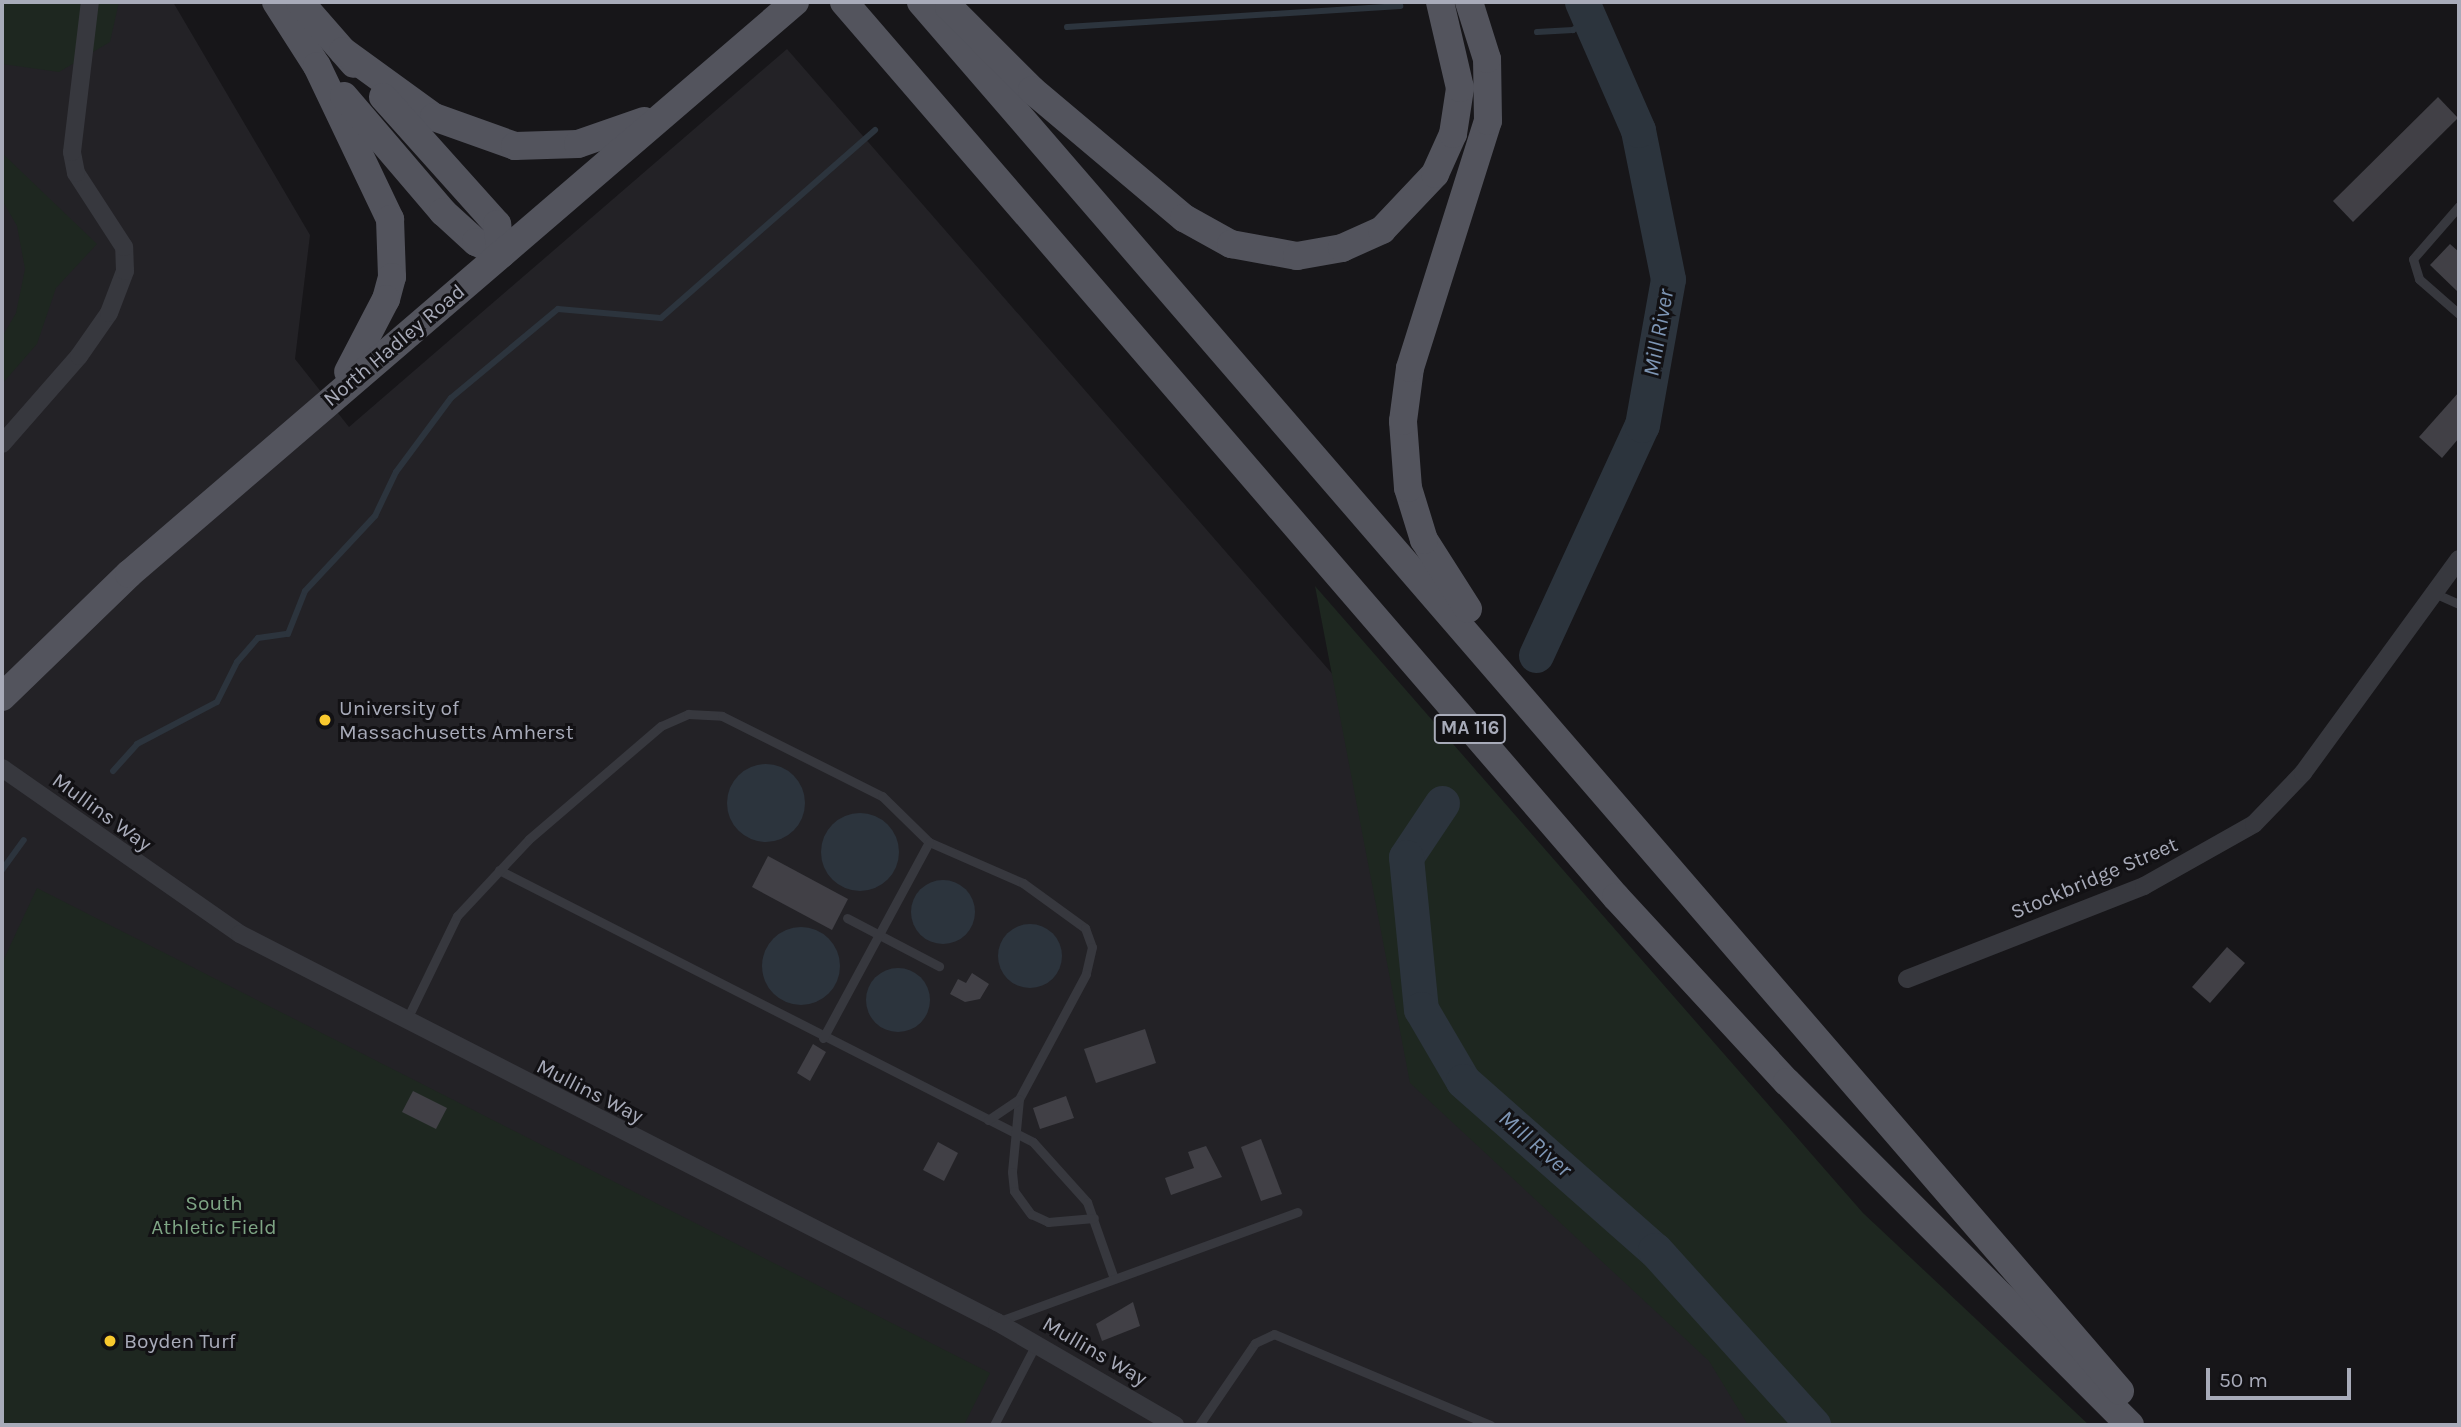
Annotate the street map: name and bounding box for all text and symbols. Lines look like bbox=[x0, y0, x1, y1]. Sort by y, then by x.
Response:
street label: North Hadley Road bbox=[318, 279, 470, 411]
water label: Mill River bbox=[1638, 287, 1680, 379]
place label: University of Massachusetts Amherst bbox=[339, 695, 574, 745]
marker: University of Massachusetts Amherst bbox=[317, 712, 333, 728]
road number: MA 116 bbox=[1433, 714, 1507, 744]
street label: Mullins Way bbox=[47, 768, 157, 856]
street label: Stockbridge Street bbox=[2007, 831, 2181, 925]
street label: Mullins Way bbox=[532, 1053, 648, 1129]
water label: Mill River bbox=[1493, 1105, 1577, 1183]
park label: South Athletic Field bbox=[151, 1190, 277, 1240]
street label: Mullins Way bbox=[1038, 1311, 1152, 1391]
place label: Boyden Turf bbox=[124, 1328, 236, 1354]
marker: Boyden Turf bbox=[102, 1333, 118, 1349]
scale bar bbox=[2209, 1354, 2354, 1398]
text: 50 m bbox=[2219, 1368, 2268, 1392]

